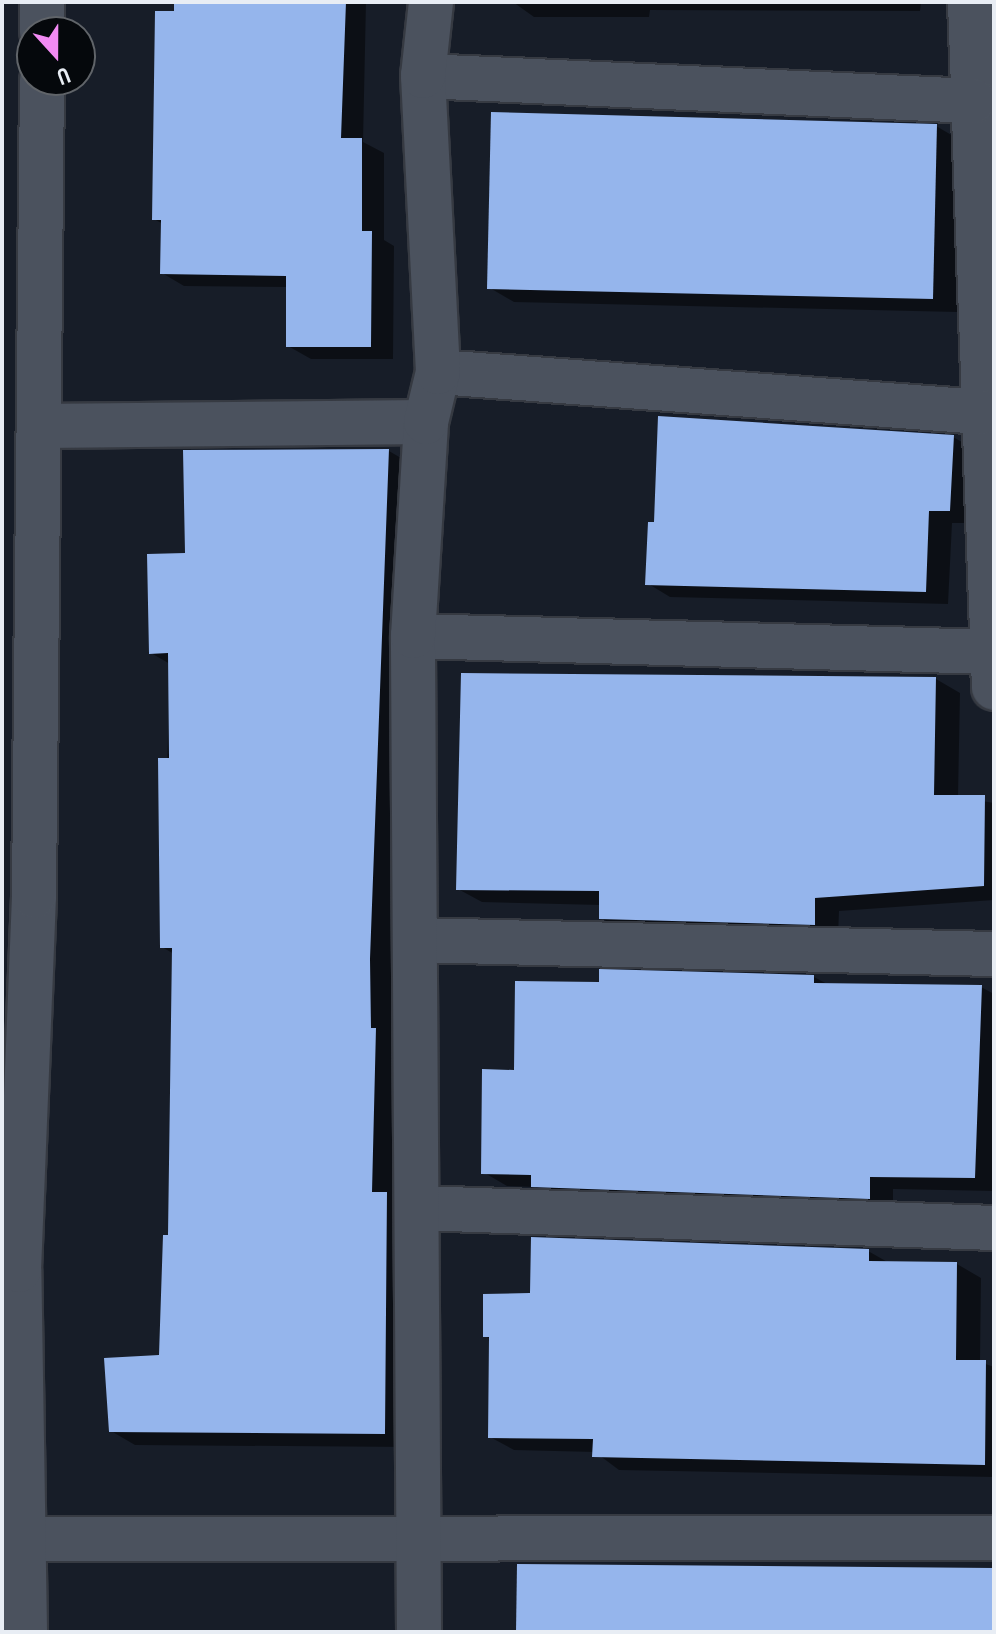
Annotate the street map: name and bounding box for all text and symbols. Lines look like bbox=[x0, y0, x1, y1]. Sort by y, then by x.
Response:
north arrow bbox=[16, 16, 96, 96]
text: U bbox=[54, 61, 74, 92]

